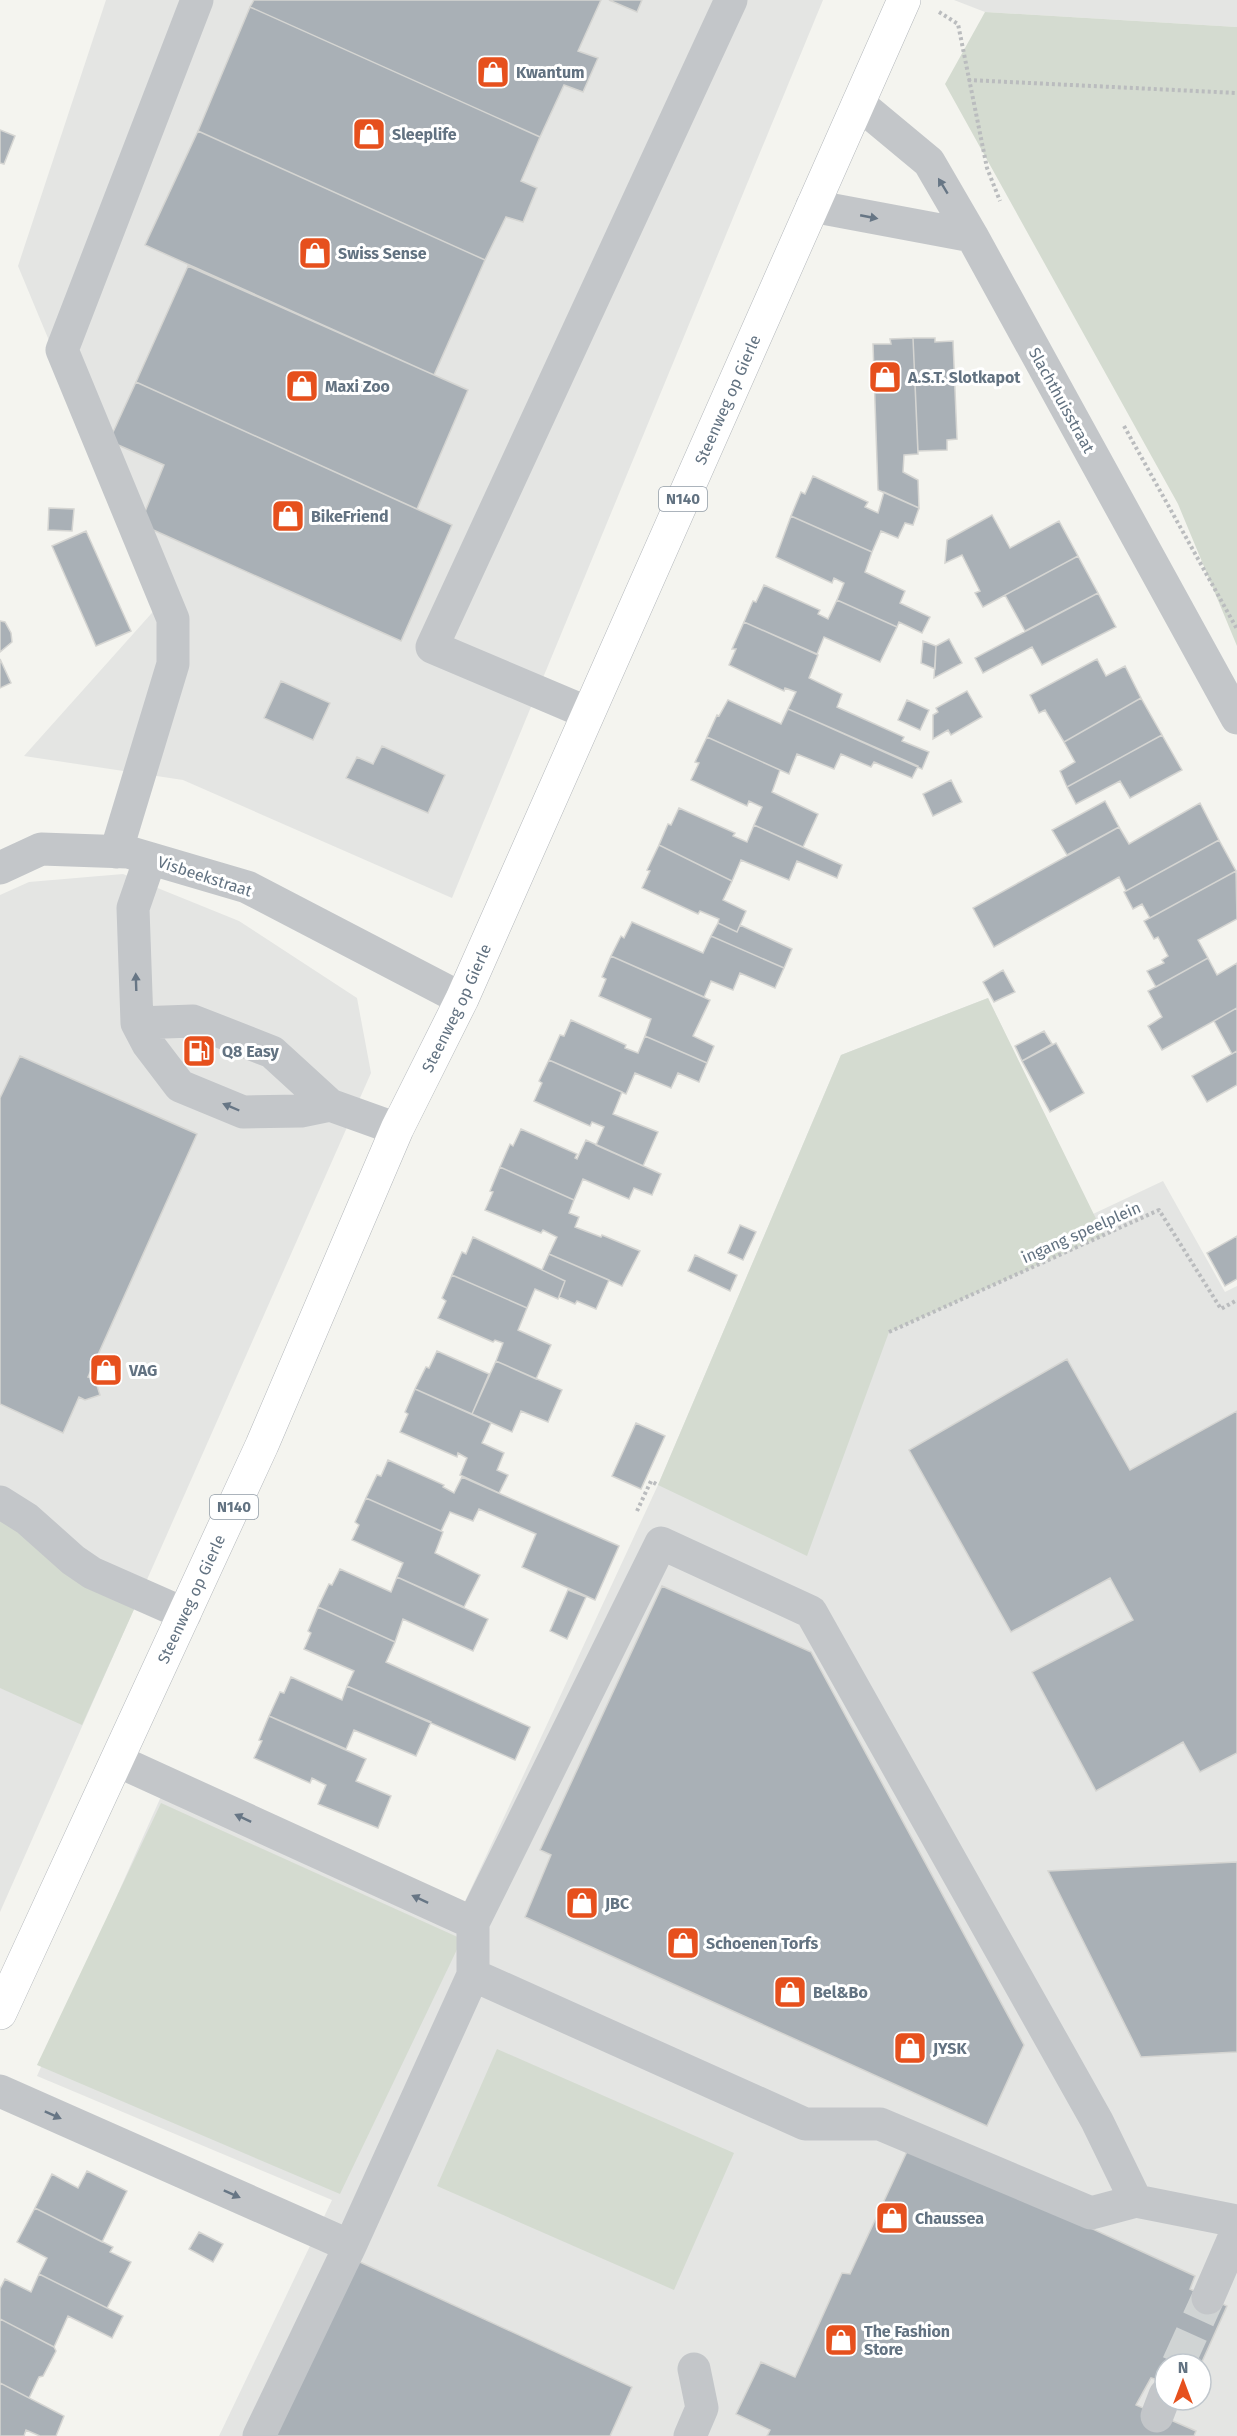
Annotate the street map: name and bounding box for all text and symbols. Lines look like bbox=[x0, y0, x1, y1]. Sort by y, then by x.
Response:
shop icon: Kwantum bbox=[475, 54, 511, 90]
place label: Kwantum bbox=[516, 63, 585, 82]
shop icon: Sleeplife bbox=[351, 116, 387, 152]
place label: Sleeplife bbox=[392, 125, 457, 144]
one-way arrow bbox=[937, 178, 948, 194]
one-way arrow bbox=[860, 213, 879, 222]
shop icon: Swiss Sense bbox=[297, 235, 333, 271]
place label: Swiss Sense bbox=[338, 244, 427, 263]
street label: Steenweg op Gierle bbox=[691, 332, 765, 468]
street label: Slachthuisstraat bbox=[1025, 344, 1098, 456]
shop icon: A.S.T. Slotkapot bbox=[867, 359, 903, 395]
shop icon: Maxi Zoo bbox=[284, 368, 320, 404]
place label: A.S.T. Slotkapot bbox=[907, 368, 1021, 387]
place label: Maxi Zoo bbox=[325, 377, 390, 396]
road number: N140 bbox=[659, 487, 707, 511]
shop icon: BikeFriend bbox=[270, 498, 306, 534]
place label: BikeFriend bbox=[311, 507, 389, 526]
street label: Visbeekstraat bbox=[155, 852, 255, 901]
street label: Steenweg op Gierle bbox=[418, 941, 495, 1075]
one-way arrow bbox=[131, 972, 140, 991]
fuel station icon: Q8 Easy bbox=[181, 1033, 217, 1069]
place label: Q8 Easy bbox=[222, 1042, 279, 1061]
one-way arrow bbox=[221, 1102, 239, 1112]
street label: ingang speelplein bbox=[1019, 1198, 1144, 1267]
shop icon: VAG bbox=[88, 1352, 124, 1388]
place label: VAG bbox=[128, 1361, 157, 1380]
road number: N140 bbox=[210, 1495, 258, 1519]
street label: Steenweg op Gierle bbox=[154, 1532, 229, 1667]
one-way arrow bbox=[233, 1813, 251, 1823]
shop icon: JBC bbox=[564, 1885, 600, 1921]
one-way arrow bbox=[411, 1894, 429, 1904]
place label: JBC bbox=[604, 1894, 630, 1913]
shop icon: Schoenen Torfs bbox=[665, 1925, 701, 1961]
place label: Schoenen Torfs bbox=[706, 1934, 818, 1953]
shop icon: Bel&Bo bbox=[772, 1974, 808, 2010]
place label: Bel&Bo bbox=[813, 1983, 868, 2002]
shop icon: JYSK bbox=[892, 2030, 928, 2066]
place label: JYSK bbox=[932, 2039, 967, 2058]
one-way arrow bbox=[45, 2110, 62, 2119]
one-way arrow bbox=[223, 2189, 240, 2198]
shop icon: Chaussea bbox=[874, 2200, 910, 2236]
place label: Chaussea bbox=[915, 2209, 984, 2228]
shop icon: The Fashion Store bbox=[823, 2322, 859, 2358]
place label: The Fashion Store bbox=[864, 2322, 950, 2359]
north arrow bbox=[1153, 2352, 1213, 2412]
text: N bbox=[1178, 2358, 1188, 2377]

